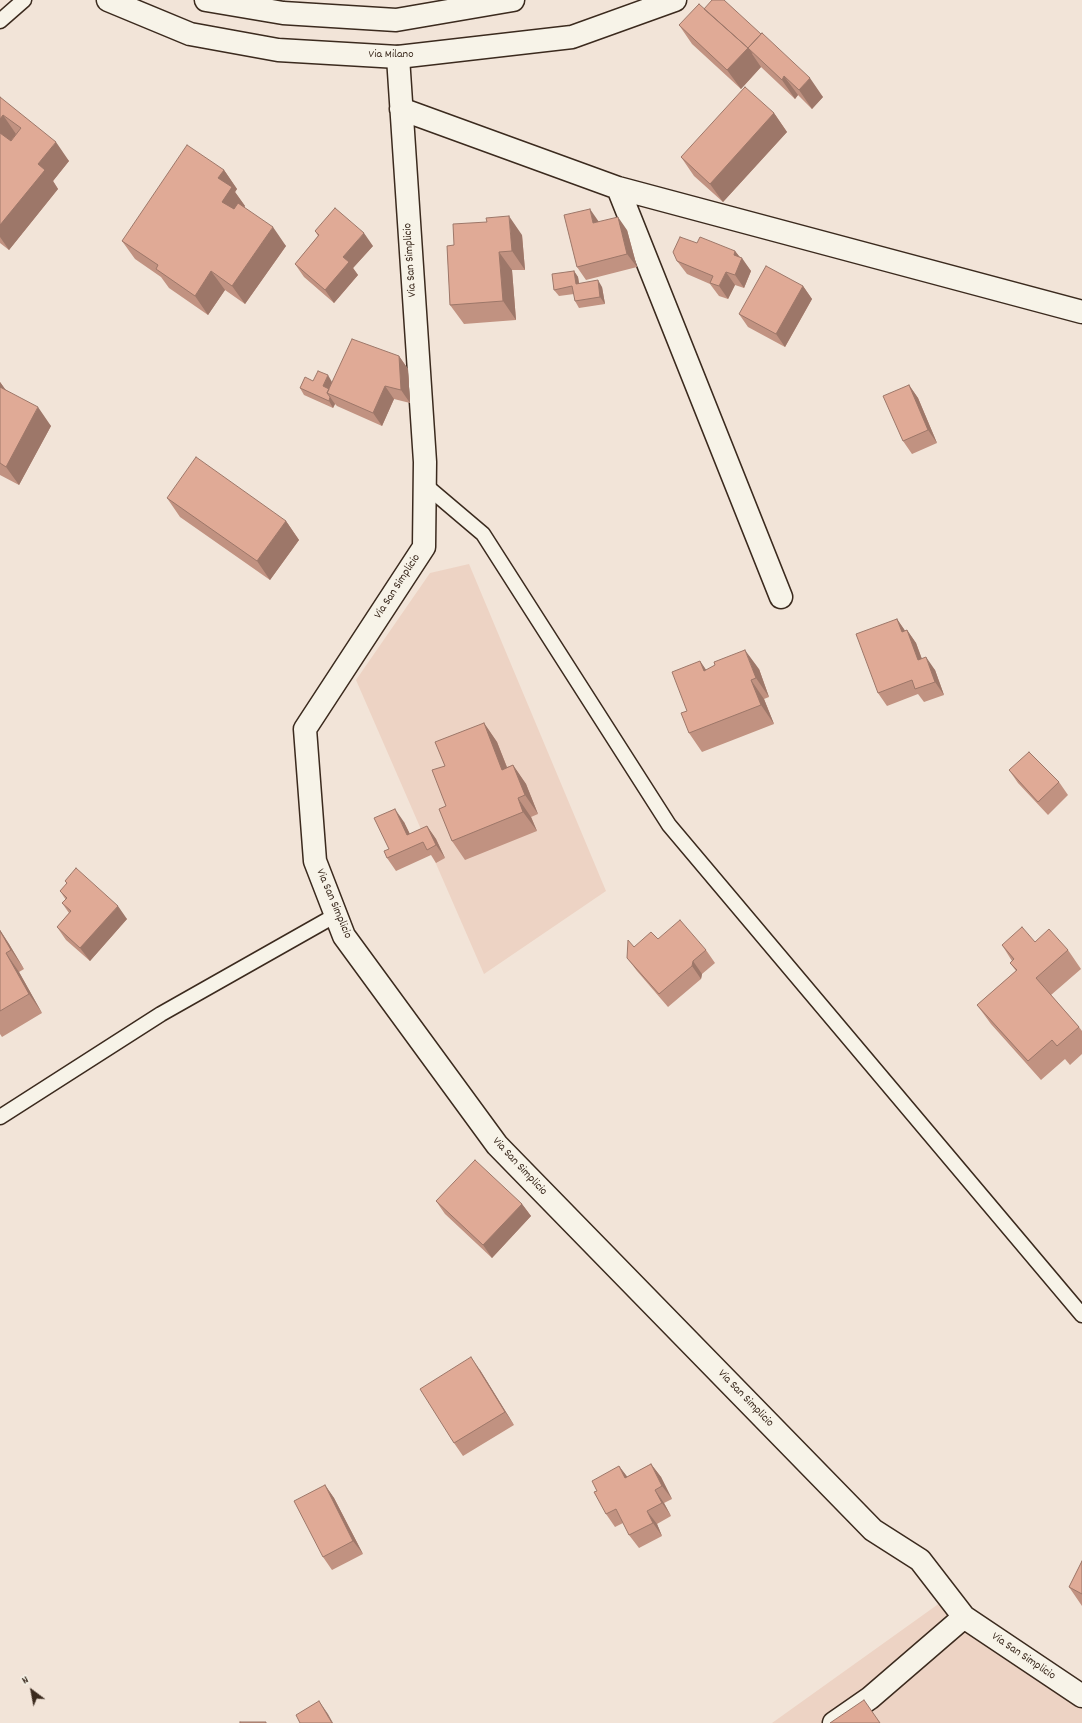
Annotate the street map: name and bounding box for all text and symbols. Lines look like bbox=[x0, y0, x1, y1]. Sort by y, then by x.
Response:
street label: Via Milano bbox=[369, 48, 413, 62]
street label: Via San Simplicio bbox=[401, 222, 421, 298]
street label: Via San Simplicio bbox=[372, 552, 424, 622]
street label: Via San Simplicio bbox=[312, 867, 354, 941]
street label: Via San Simplicio bbox=[488, 1135, 550, 1199]
street label: Via San Simplicio bbox=[714, 1367, 776, 1431]
street label: Via San Simplicio bbox=[988, 1630, 1058, 1684]
north arrow bbox=[12, 1671, 52, 1711]
text: N bbox=[19, 1673, 32, 1689]

